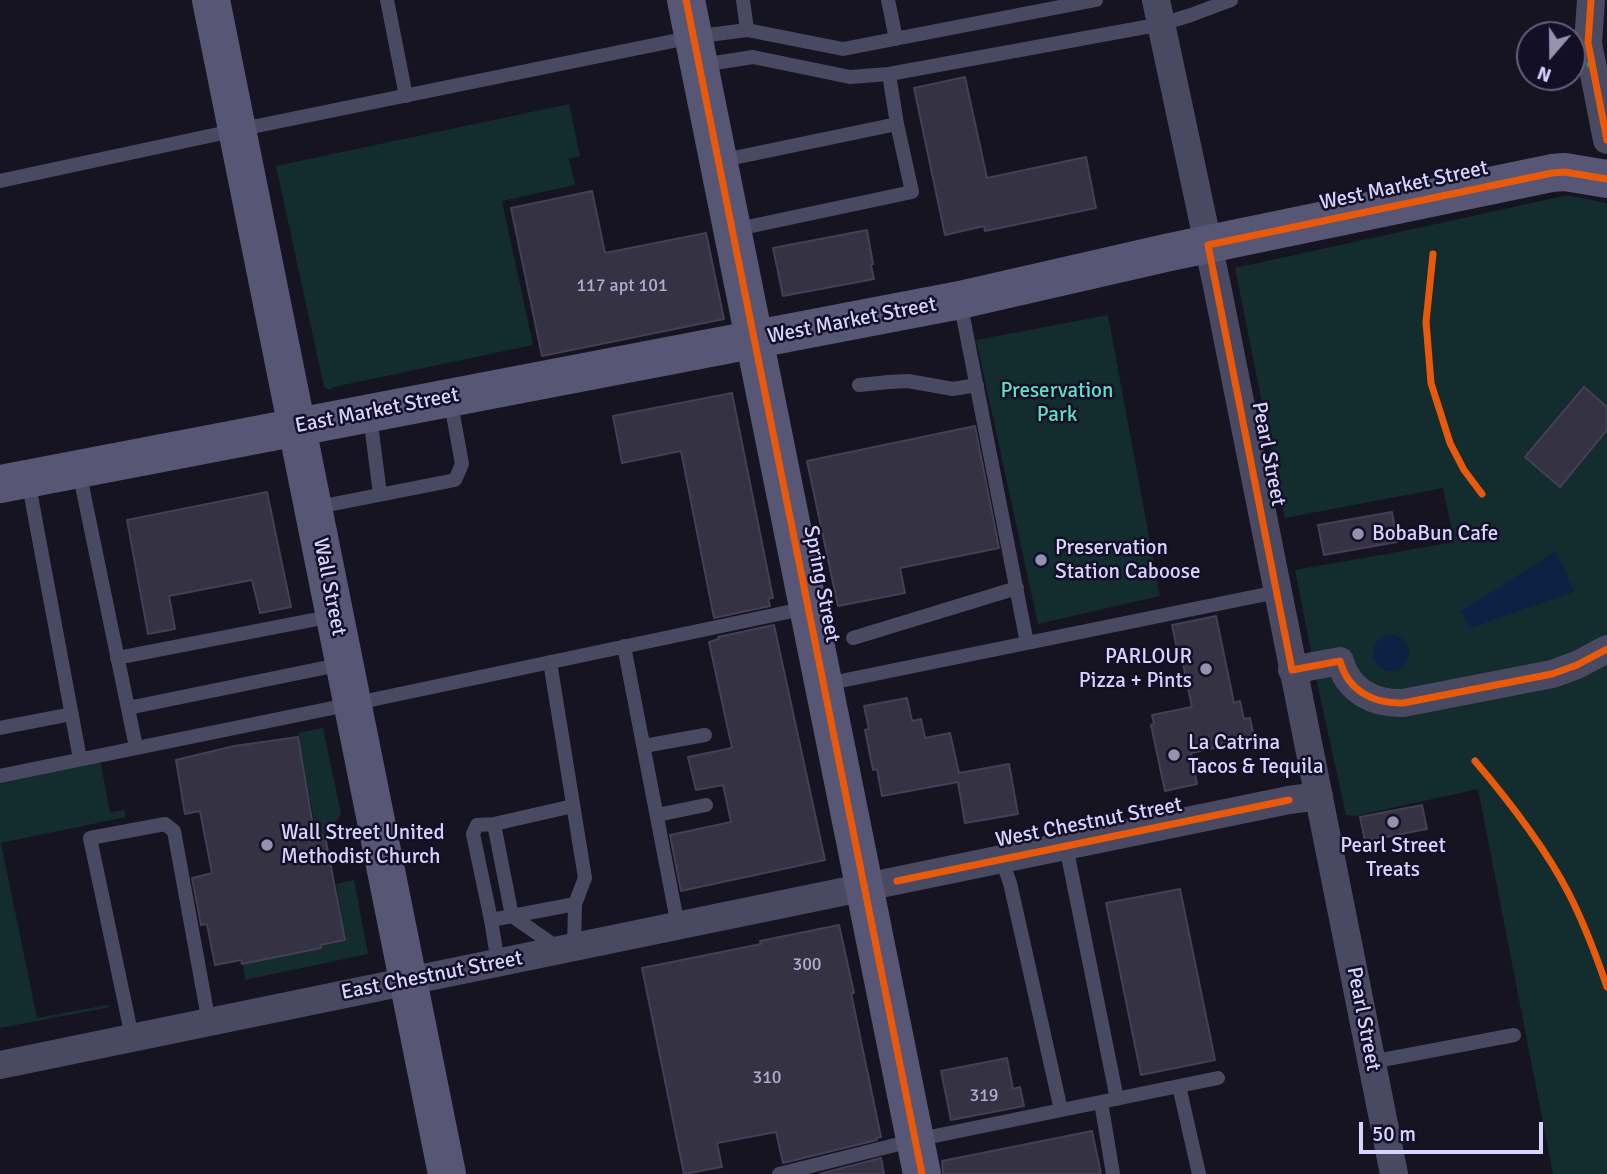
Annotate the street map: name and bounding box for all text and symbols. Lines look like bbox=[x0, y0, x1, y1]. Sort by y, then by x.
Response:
north arrow bbox=[1516, 21, 1586, 91]
text: N bbox=[1534, 60, 1555, 87]
street label: West Market Street bbox=[1318, 156, 1490, 216]
house number: 117 apt 101 bbox=[576, 275, 668, 297]
street label: West Market Street bbox=[766, 292, 938, 350]
park label: Preservation Park bbox=[1001, 378, 1113, 428]
street label: East Market Street bbox=[293, 383, 461, 439]
street label: Pearl Street bbox=[1246, 400, 1290, 508]
place label: BobaBun Cafe bbox=[1372, 521, 1498, 547]
street label: Spring Street bbox=[797, 523, 845, 645]
marker: BobaBun Cafe bbox=[1350, 526, 1366, 542]
place label: Preservation Station Caboose bbox=[1055, 535, 1200, 585]
street label: Wall Street bbox=[307, 536, 351, 638]
marker: Preservation Station Caboose bbox=[1033, 552, 1049, 568]
place label: PARLOUR Pizza + Pints bbox=[1079, 644, 1192, 694]
marker: PARLOUR Pizza + Pints bbox=[1198, 661, 1214, 677]
place label: La Catrina Tacos & Tequila bbox=[1188, 730, 1324, 780]
marker: La Catrina Tacos & Tequila bbox=[1166, 747, 1182, 763]
street label: West Chestnut Street bbox=[994, 793, 1184, 853]
marker: Pearl Street Treats bbox=[1385, 814, 1401, 830]
place label: Wall Street United Methodist Church bbox=[281, 820, 445, 870]
place label: Pearl Street Treats bbox=[1340, 833, 1446, 883]
marker: Wall Street United Methodist Church bbox=[259, 837, 275, 853]
street label: East Chestnut Street bbox=[339, 946, 525, 1006]
house number: 300 bbox=[792, 954, 822, 976]
street label: Pearl Street bbox=[1341, 965, 1385, 1073]
house number: 310 bbox=[752, 1067, 782, 1089]
house number: 319 bbox=[969, 1085, 999, 1107]
scale bar bbox=[1362, 1108, 1546, 1152]
text: 50 m bbox=[1372, 1121, 1416, 1147]

